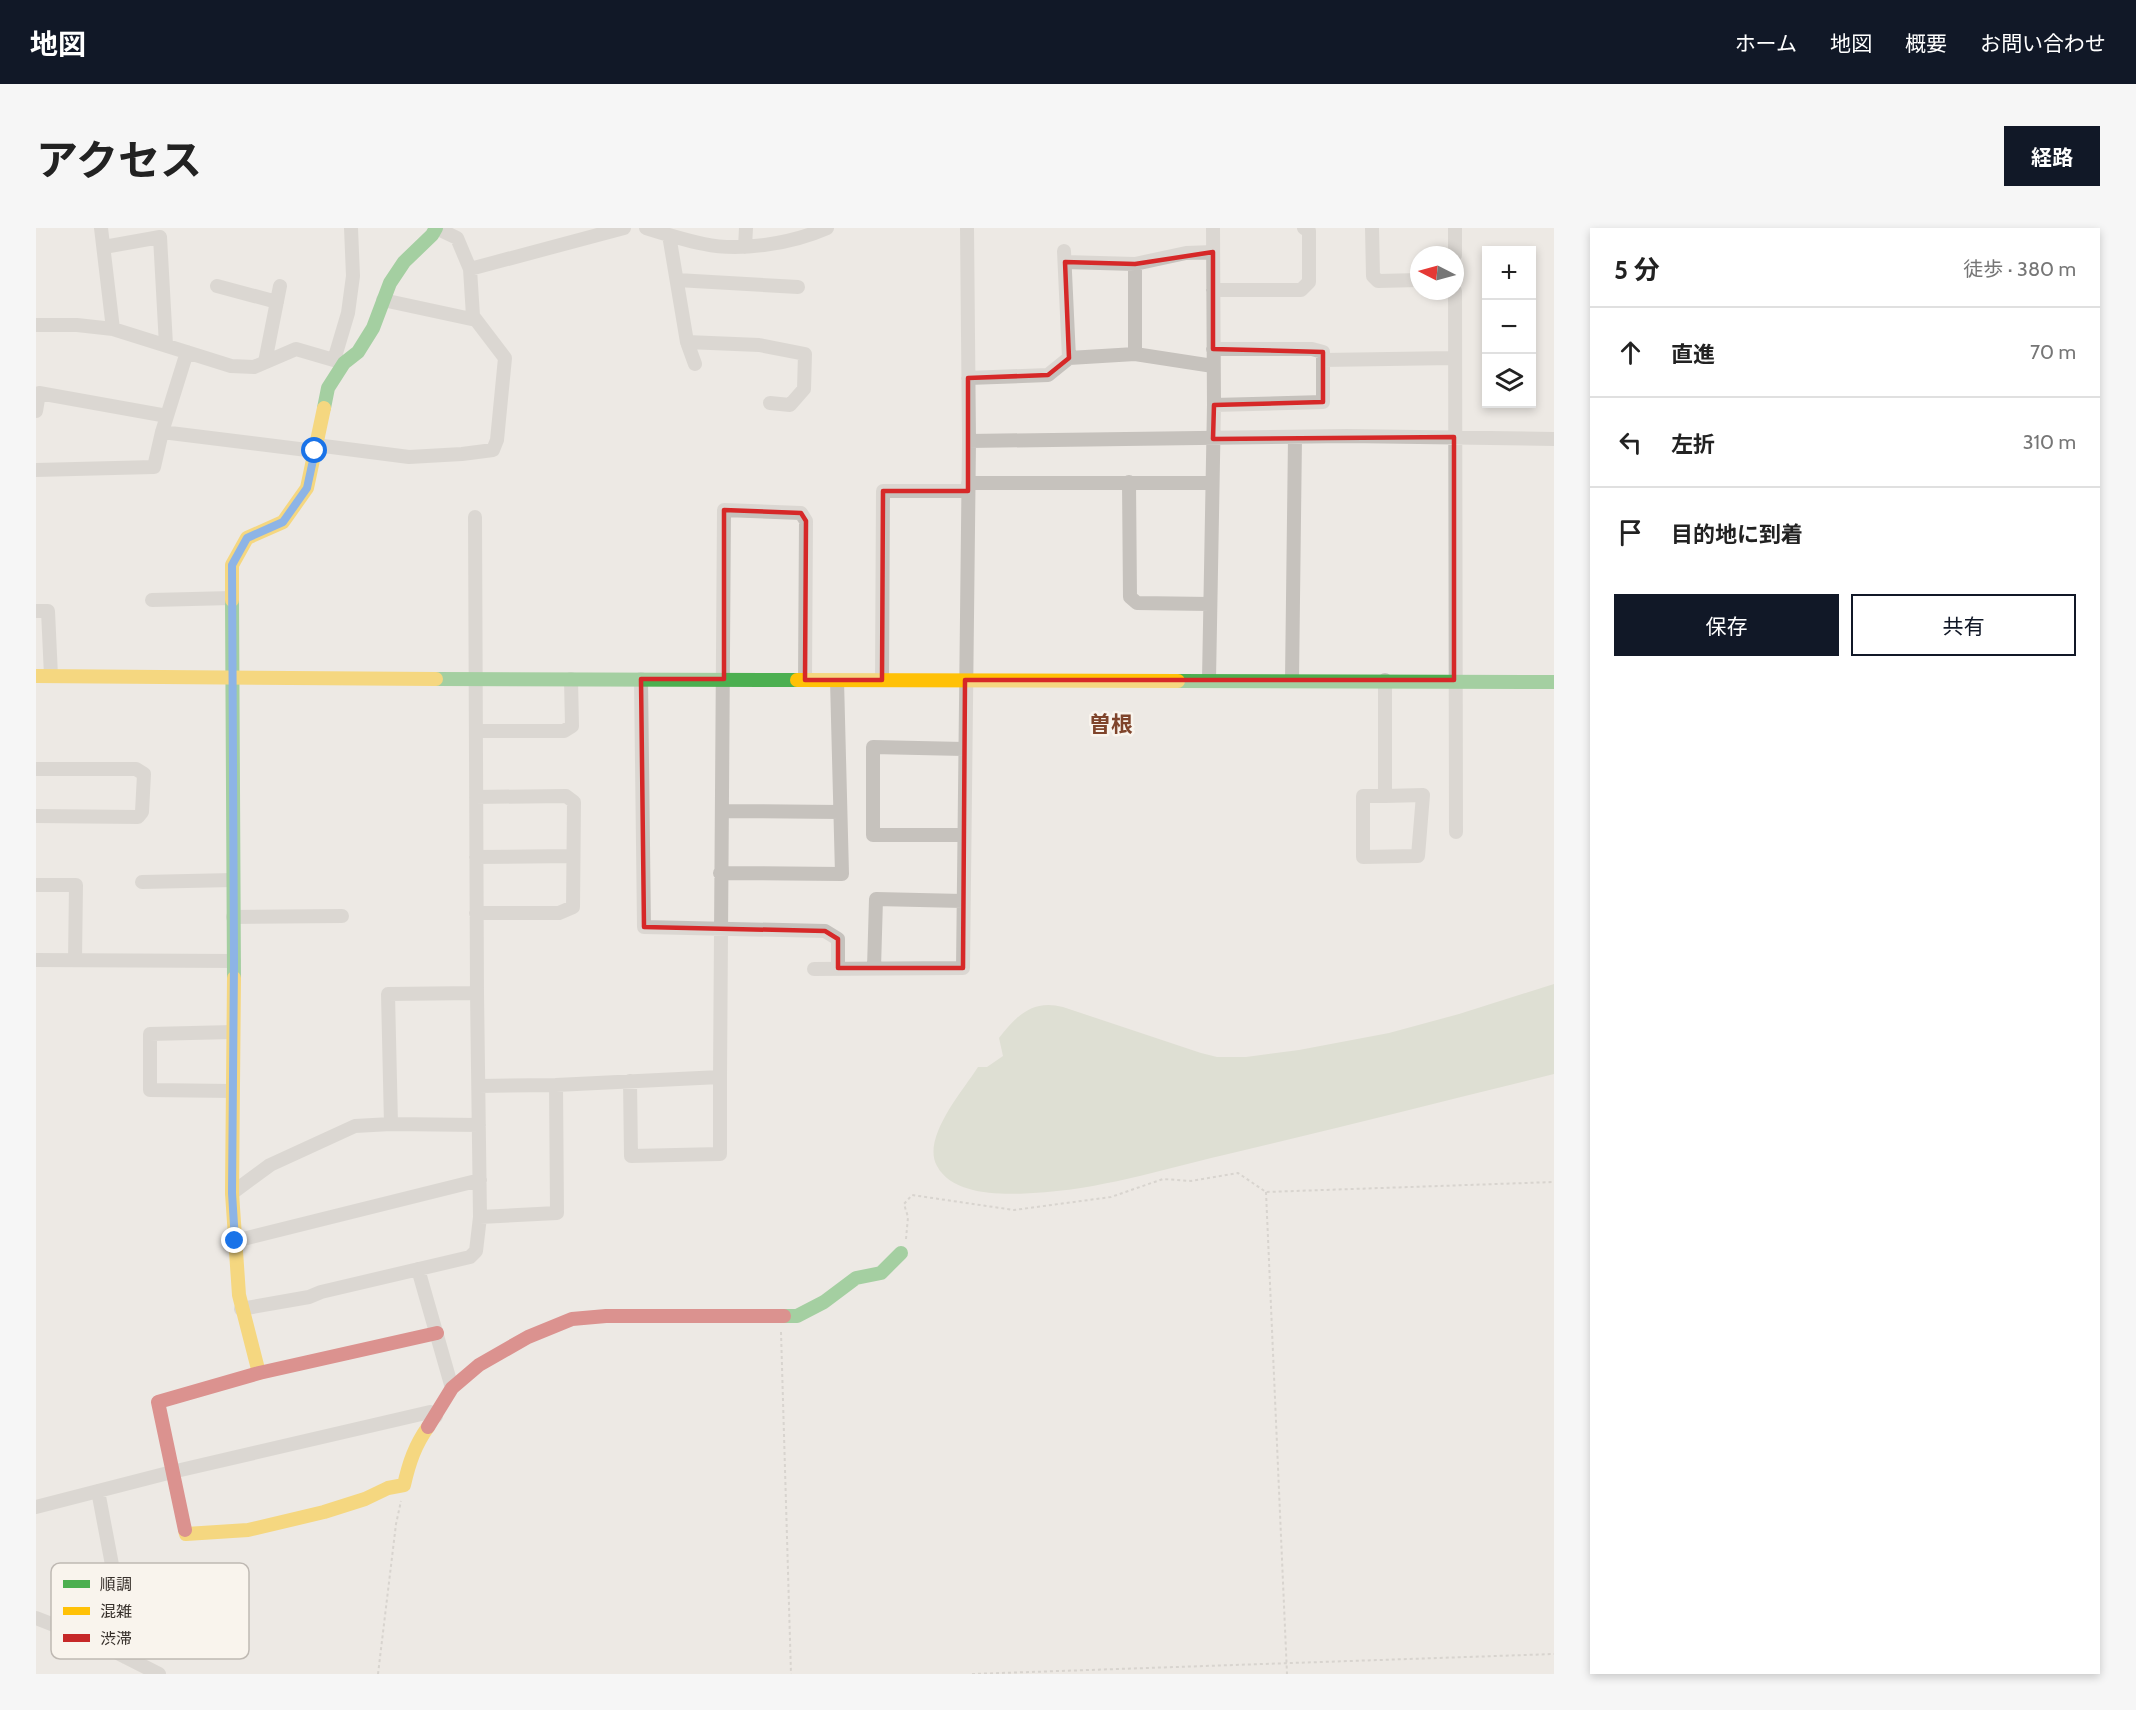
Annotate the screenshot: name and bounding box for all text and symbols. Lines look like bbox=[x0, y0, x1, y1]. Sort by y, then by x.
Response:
text: 地図 bbox=[30, 27, 86, 61]
text: ホーム bbox=[1735, 31, 1797, 56]
text: 地図 bbox=[1830, 31, 1872, 56]
text: 概要 bbox=[1905, 31, 1947, 56]
text: お問い合わせ bbox=[1980, 31, 2106, 56]
button: 経路 bbox=[2004, 126, 2100, 186]
text: アクセス bbox=[36, 134, 202, 186]
north arrow bbox=[1410, 246, 1464, 300]
map controls bbox=[1482, 246, 1536, 408]
button: + bbox=[1482, 246, 1536, 300]
text: 5 分 bbox=[1614, 254, 1660, 286]
text: 徒歩 · 380 m bbox=[1963, 257, 2076, 281]
button: − bbox=[1482, 300, 1536, 354]
icon: ahead bbox=[1614, 336, 1647, 369]
text: 70 m bbox=[2030, 340, 2076, 364]
text: 直進 bbox=[1671, 341, 1715, 368]
button: layers bbox=[1482, 354, 1536, 408]
icon: left bbox=[1614, 426, 1647, 459]
text: 310 m bbox=[2023, 430, 2076, 454]
text: 左折 bbox=[1671, 431, 1715, 458]
route start bbox=[301, 437, 327, 463]
icon: arrive bbox=[1614, 516, 1647, 549]
text: 目的地に到着 bbox=[1671, 521, 1803, 548]
button: 保存 bbox=[1614, 594, 1839, 656]
button: 共有 bbox=[1851, 594, 2076, 656]
district label: 曽根 bbox=[1089, 711, 1133, 738]
route end bbox=[221, 1227, 247, 1253]
legend bbox=[51, 1563, 249, 1659]
text: 順調 bbox=[100, 1575, 132, 1594]
text: 混雑 bbox=[100, 1602, 132, 1621]
text: 渋滞 bbox=[100, 1629, 132, 1648]

